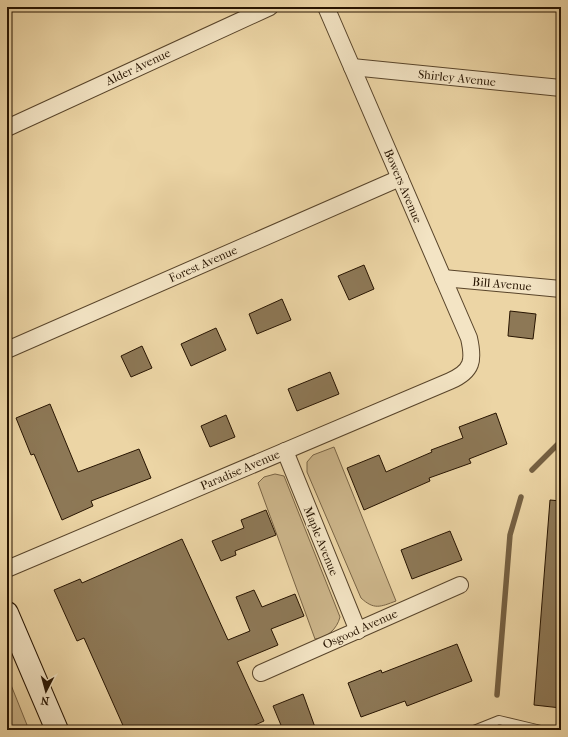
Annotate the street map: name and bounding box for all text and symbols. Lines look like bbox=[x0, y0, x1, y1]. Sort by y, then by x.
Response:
street label: Alder Avenue bbox=[102, 46, 173, 89]
street label: Shirley Avenue bbox=[417, 67, 497, 89]
street label: Bowers Avenue bbox=[381, 147, 425, 225]
street label: Forest Avenue bbox=[167, 243, 239, 285]
street label: Bill Avenue bbox=[472, 274, 532, 294]
street label: Paradise Avenue bbox=[198, 447, 282, 493]
street label: Maple Avenue bbox=[301, 504, 341, 578]
street label: Osgood Avenue bbox=[320, 606, 400, 652]
north arrow bbox=[26, 671, 66, 711]
text: N bbox=[40, 693, 50, 707]

